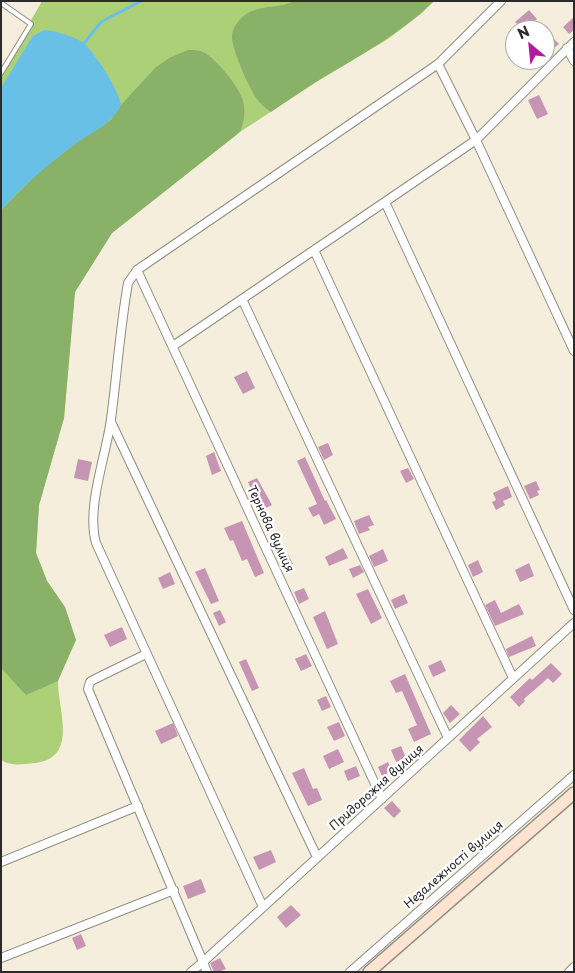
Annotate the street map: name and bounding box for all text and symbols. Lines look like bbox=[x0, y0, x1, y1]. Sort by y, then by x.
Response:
north arrow bbox=[505, 20, 555, 70]
text: N bbox=[513, 20, 533, 44]
street label: Тернова вулиця bbox=[244, 483, 296, 575]
street label: Придорожня вулиця bbox=[327, 742, 427, 834]
street label: Незалежності вулиця bbox=[402, 818, 506, 912]

